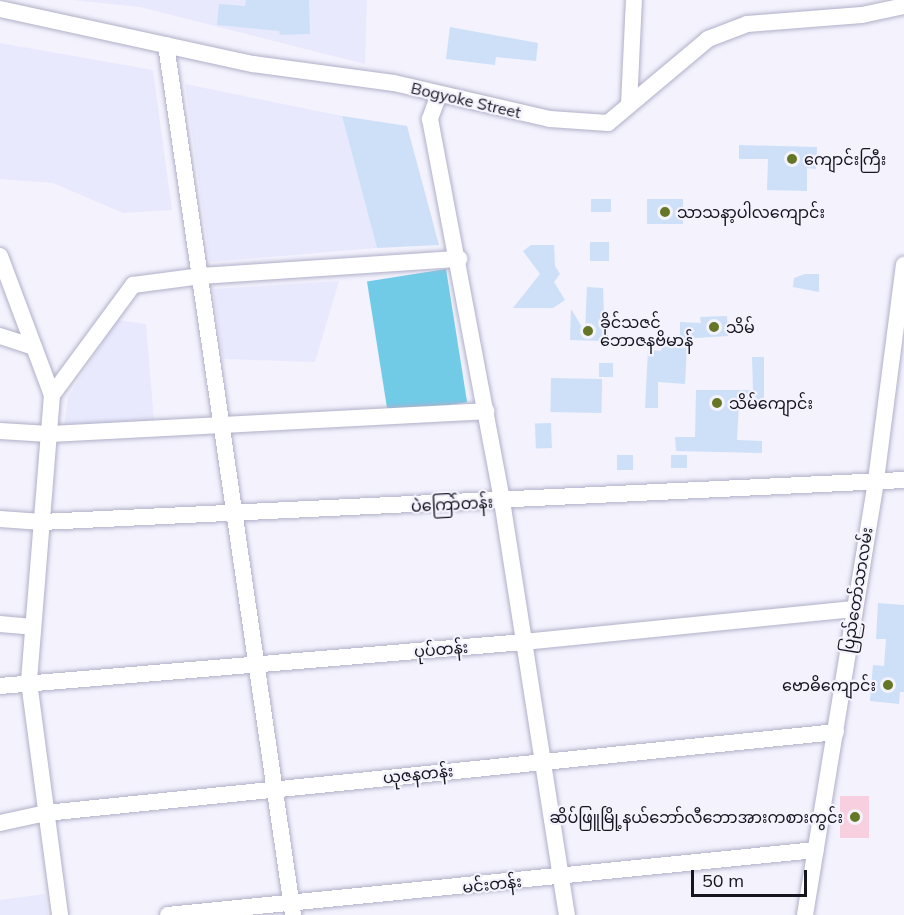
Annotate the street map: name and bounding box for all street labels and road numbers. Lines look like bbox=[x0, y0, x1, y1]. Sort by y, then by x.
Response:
street label: Bogyoke Street bbox=[409, 78, 523, 122]
street label: ပဲကြော်တန်း bbox=[410, 492, 494, 516]
street label: ပြည်တော်သာလမ်း bbox=[838, 526, 876, 654]
street label: ပုပ်တန်း bbox=[413, 637, 469, 661]
street label: ယုဇနတန်း bbox=[382, 761, 454, 787]
street label: မင်းတန်း bbox=[461, 871, 523, 897]

